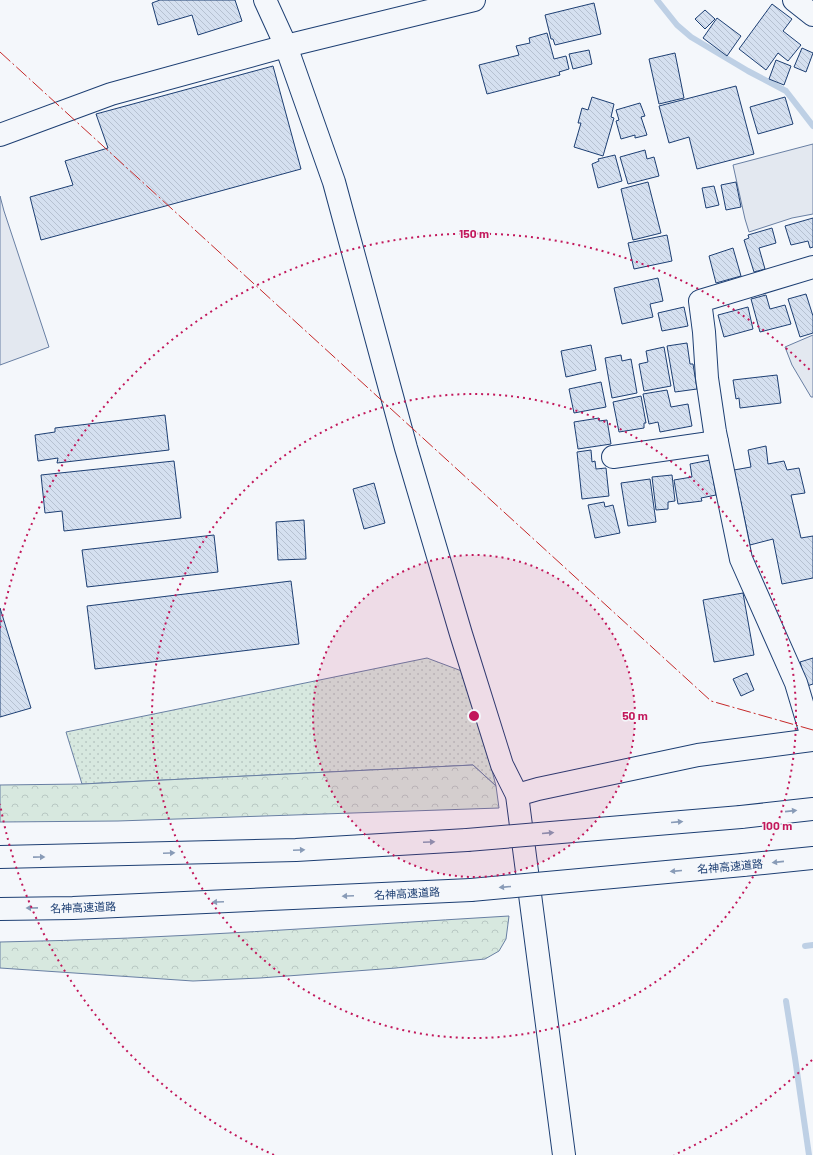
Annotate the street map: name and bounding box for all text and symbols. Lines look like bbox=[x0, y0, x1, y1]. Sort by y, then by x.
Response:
text: 150 m bbox=[459, 226, 489, 240]
text: 50 m bbox=[622, 708, 648, 722]
centre of rings bbox=[467, 709, 481, 723]
one-way arrow bbox=[785, 808, 797, 815]
text: 100 m bbox=[762, 818, 792, 832]
one-way arrow bbox=[671, 819, 683, 826]
one-way arrow bbox=[542, 830, 554, 837]
one-way arrow bbox=[423, 839, 435, 846]
one-way arrow bbox=[293, 846, 305, 853]
one-way arrow bbox=[163, 850, 175, 857]
one-way arrow bbox=[33, 854, 46, 860]
street label: 名神高速道路 bbox=[697, 857, 763, 875]
one-way arrow bbox=[772, 858, 784, 865]
one-way arrow bbox=[670, 868, 682, 875]
one-way arrow bbox=[499, 884, 511, 890]
street label: 名神高速道路 bbox=[374, 885, 440, 901]
one-way arrow bbox=[342, 892, 354, 899]
one-way arrow bbox=[212, 898, 224, 905]
street label: 名神高速道路 bbox=[50, 899, 116, 915]
one-way arrow bbox=[25, 905, 38, 911]

